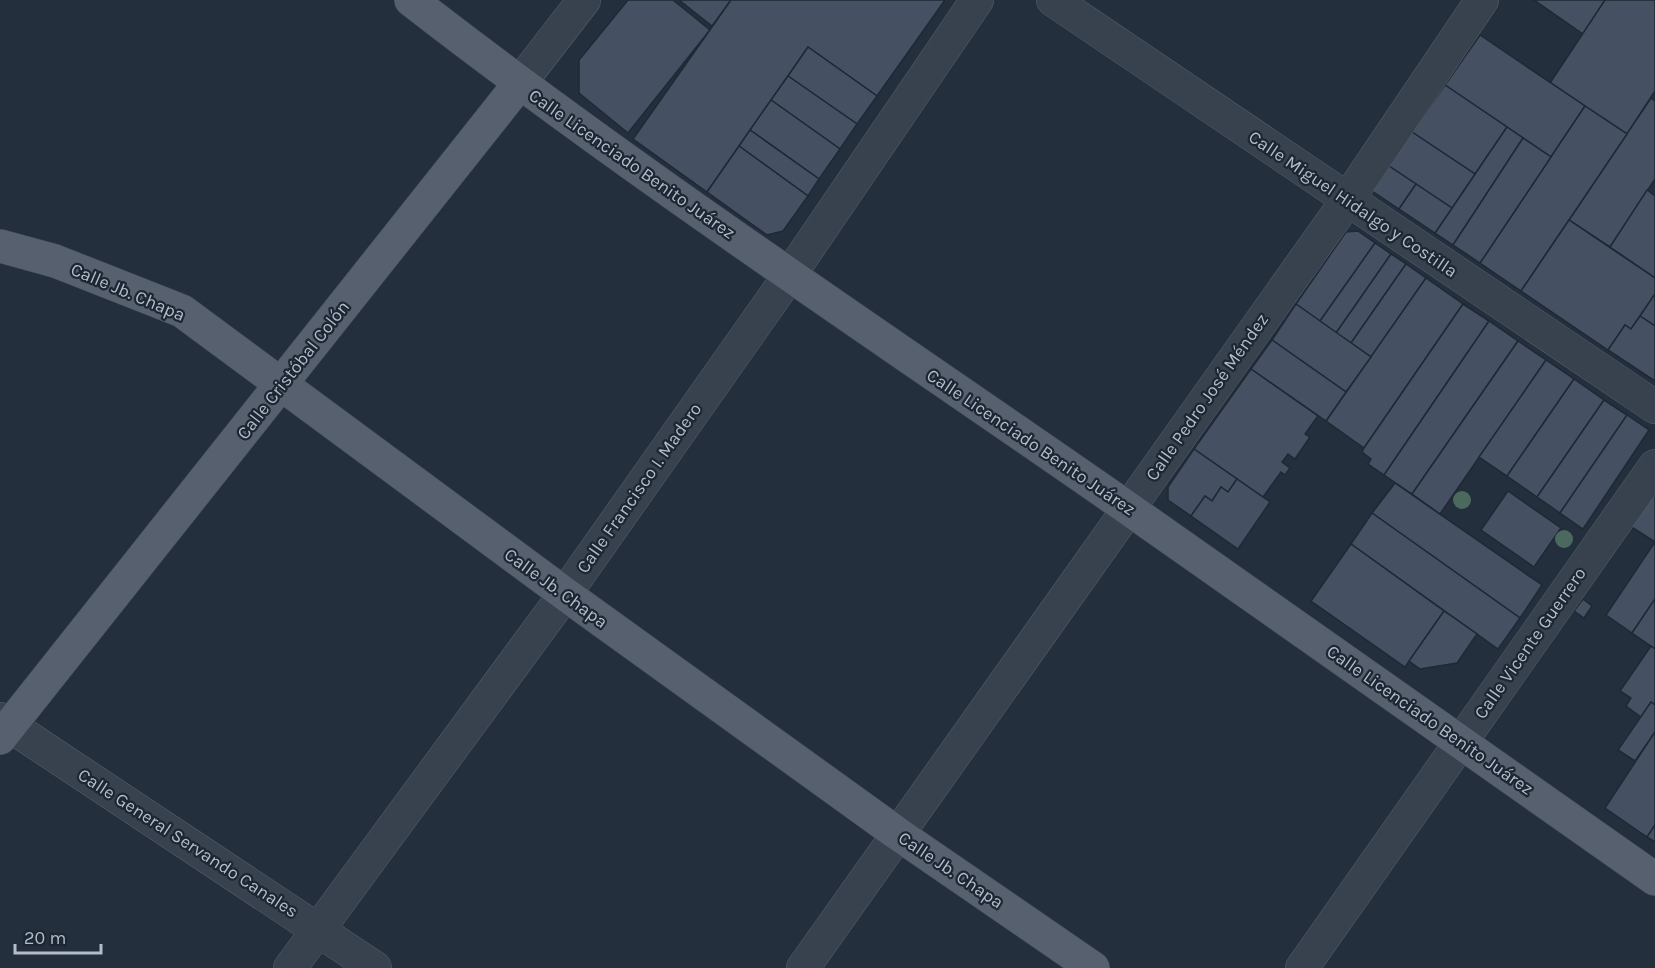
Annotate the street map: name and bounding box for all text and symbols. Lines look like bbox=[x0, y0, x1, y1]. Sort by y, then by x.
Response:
street label: Calle Licenciado Benito Juárez bbox=[525, 84, 739, 244]
street label: Calle Miguel Hidalgo y Costilla bbox=[1244, 126, 1462, 282]
street label: Calle Jb. Chapa bbox=[67, 258, 189, 326]
street label: Calle Cristóbal Colón bbox=[232, 296, 354, 444]
street label: Calle Pedro José Méndez bbox=[1141, 309, 1273, 485]
street label: Calle Licenciado Benito Juárez bbox=[922, 364, 1140, 520]
street label: Calle Francisco I. Madero bbox=[572, 399, 706, 577]
street label: Calle Jb. Chapa bbox=[500, 543, 612, 633]
street label: Calle Vicente Guerrero bbox=[1469, 563, 1591, 723]
street label: Calle Licenciado Benito Juárez bbox=[1323, 640, 1537, 800]
street label: Calle General Servando Canales bbox=[74, 764, 302, 922]
street label: Calle Jb. Chapa bbox=[894, 827, 1008, 913]
scale bar bbox=[15, 917, 100, 955]
text: 20 m bbox=[24, 927, 66, 949]

